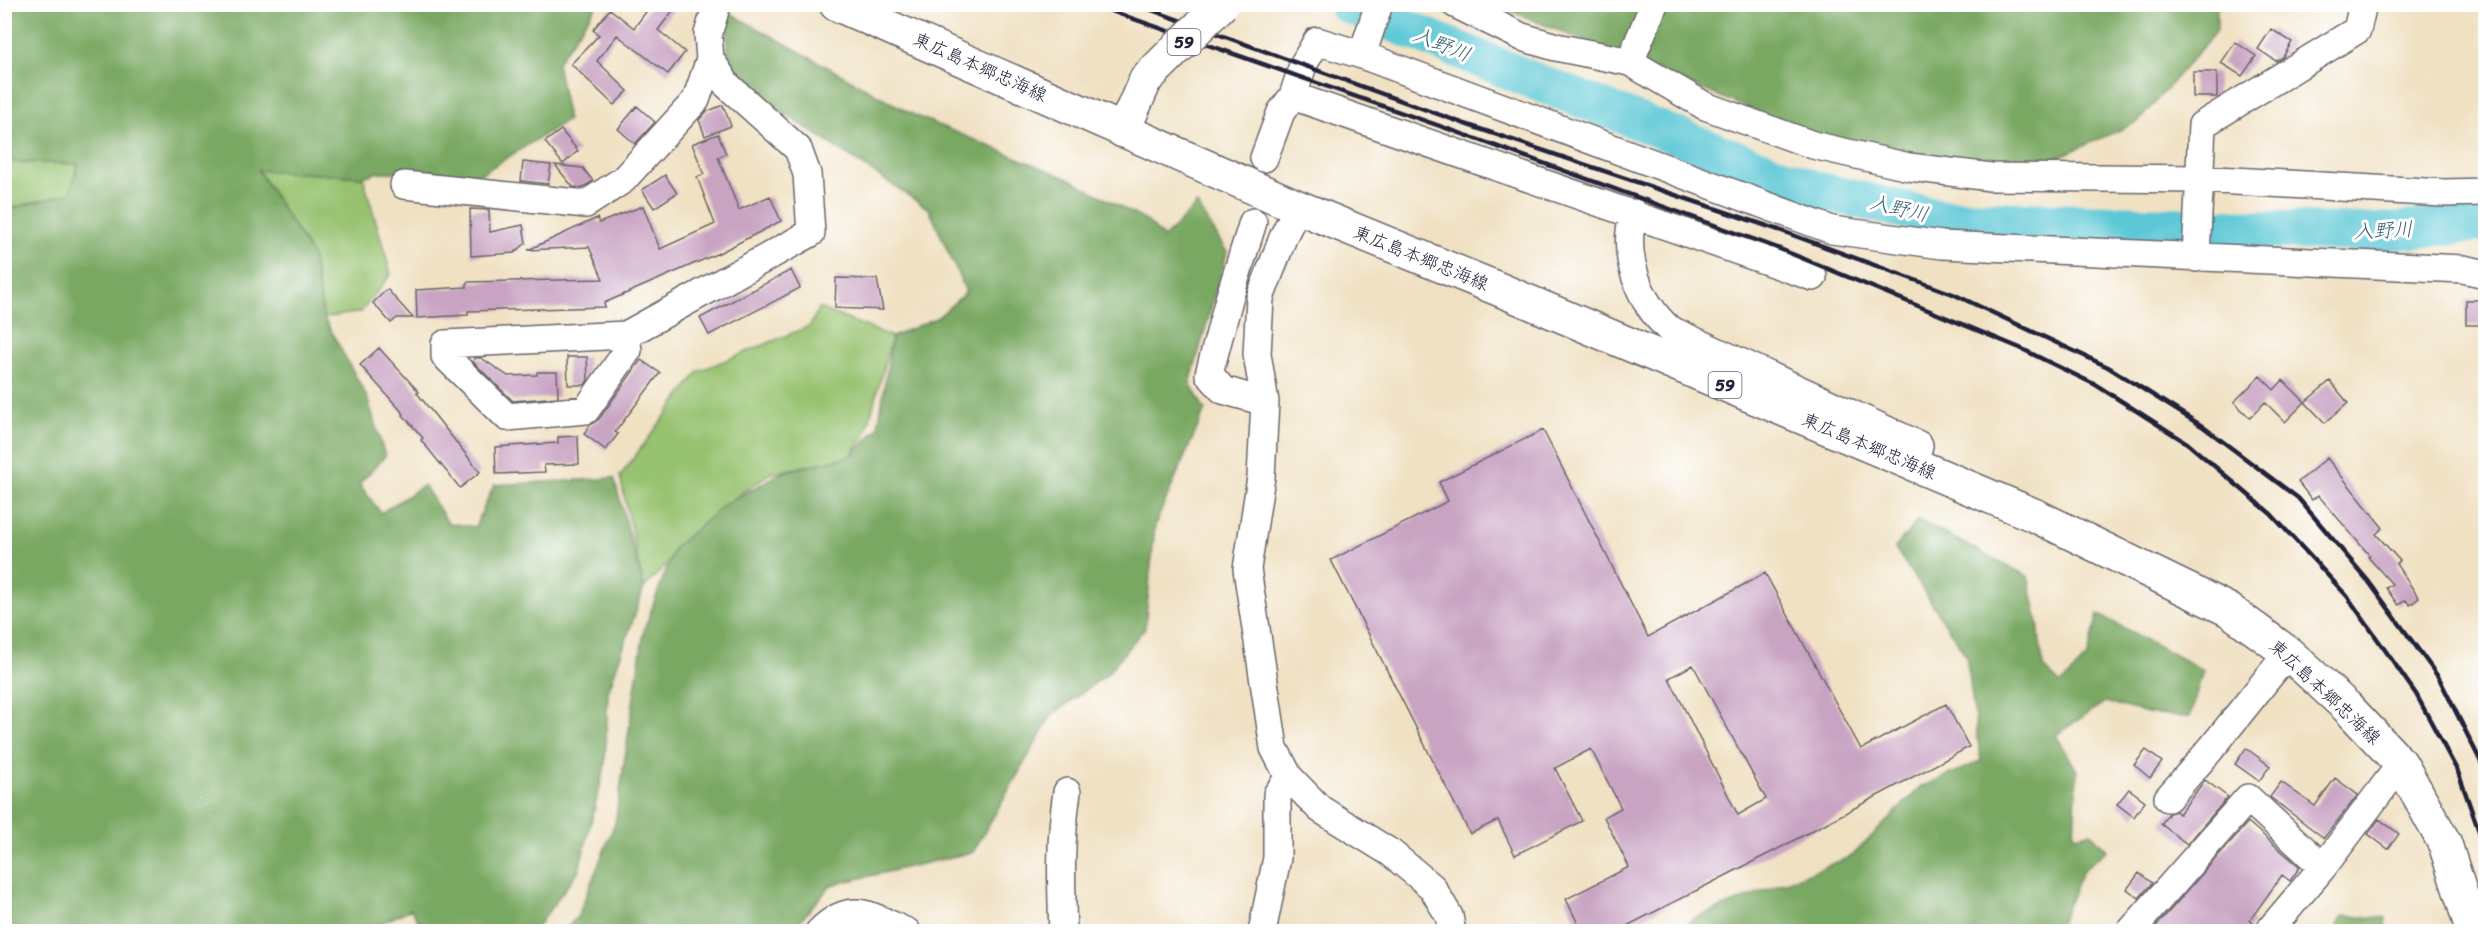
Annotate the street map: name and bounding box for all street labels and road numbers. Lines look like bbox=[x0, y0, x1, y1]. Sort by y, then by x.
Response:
street label: 東広島本郷忠海線 bbox=[908, 23, 1052, 111]
road number: 59 bbox=[1168, 29, 1200, 55]
street label: 東広島本郷忠海線 bbox=[1348, 216, 1494, 300]
road number: 59 bbox=[1708, 372, 1742, 398]
street label: 東広島本郷忠海線 bbox=[1796, 403, 1942, 489]
street label: 東広島本郷忠海線 bbox=[2261, 631, 2389, 753]

